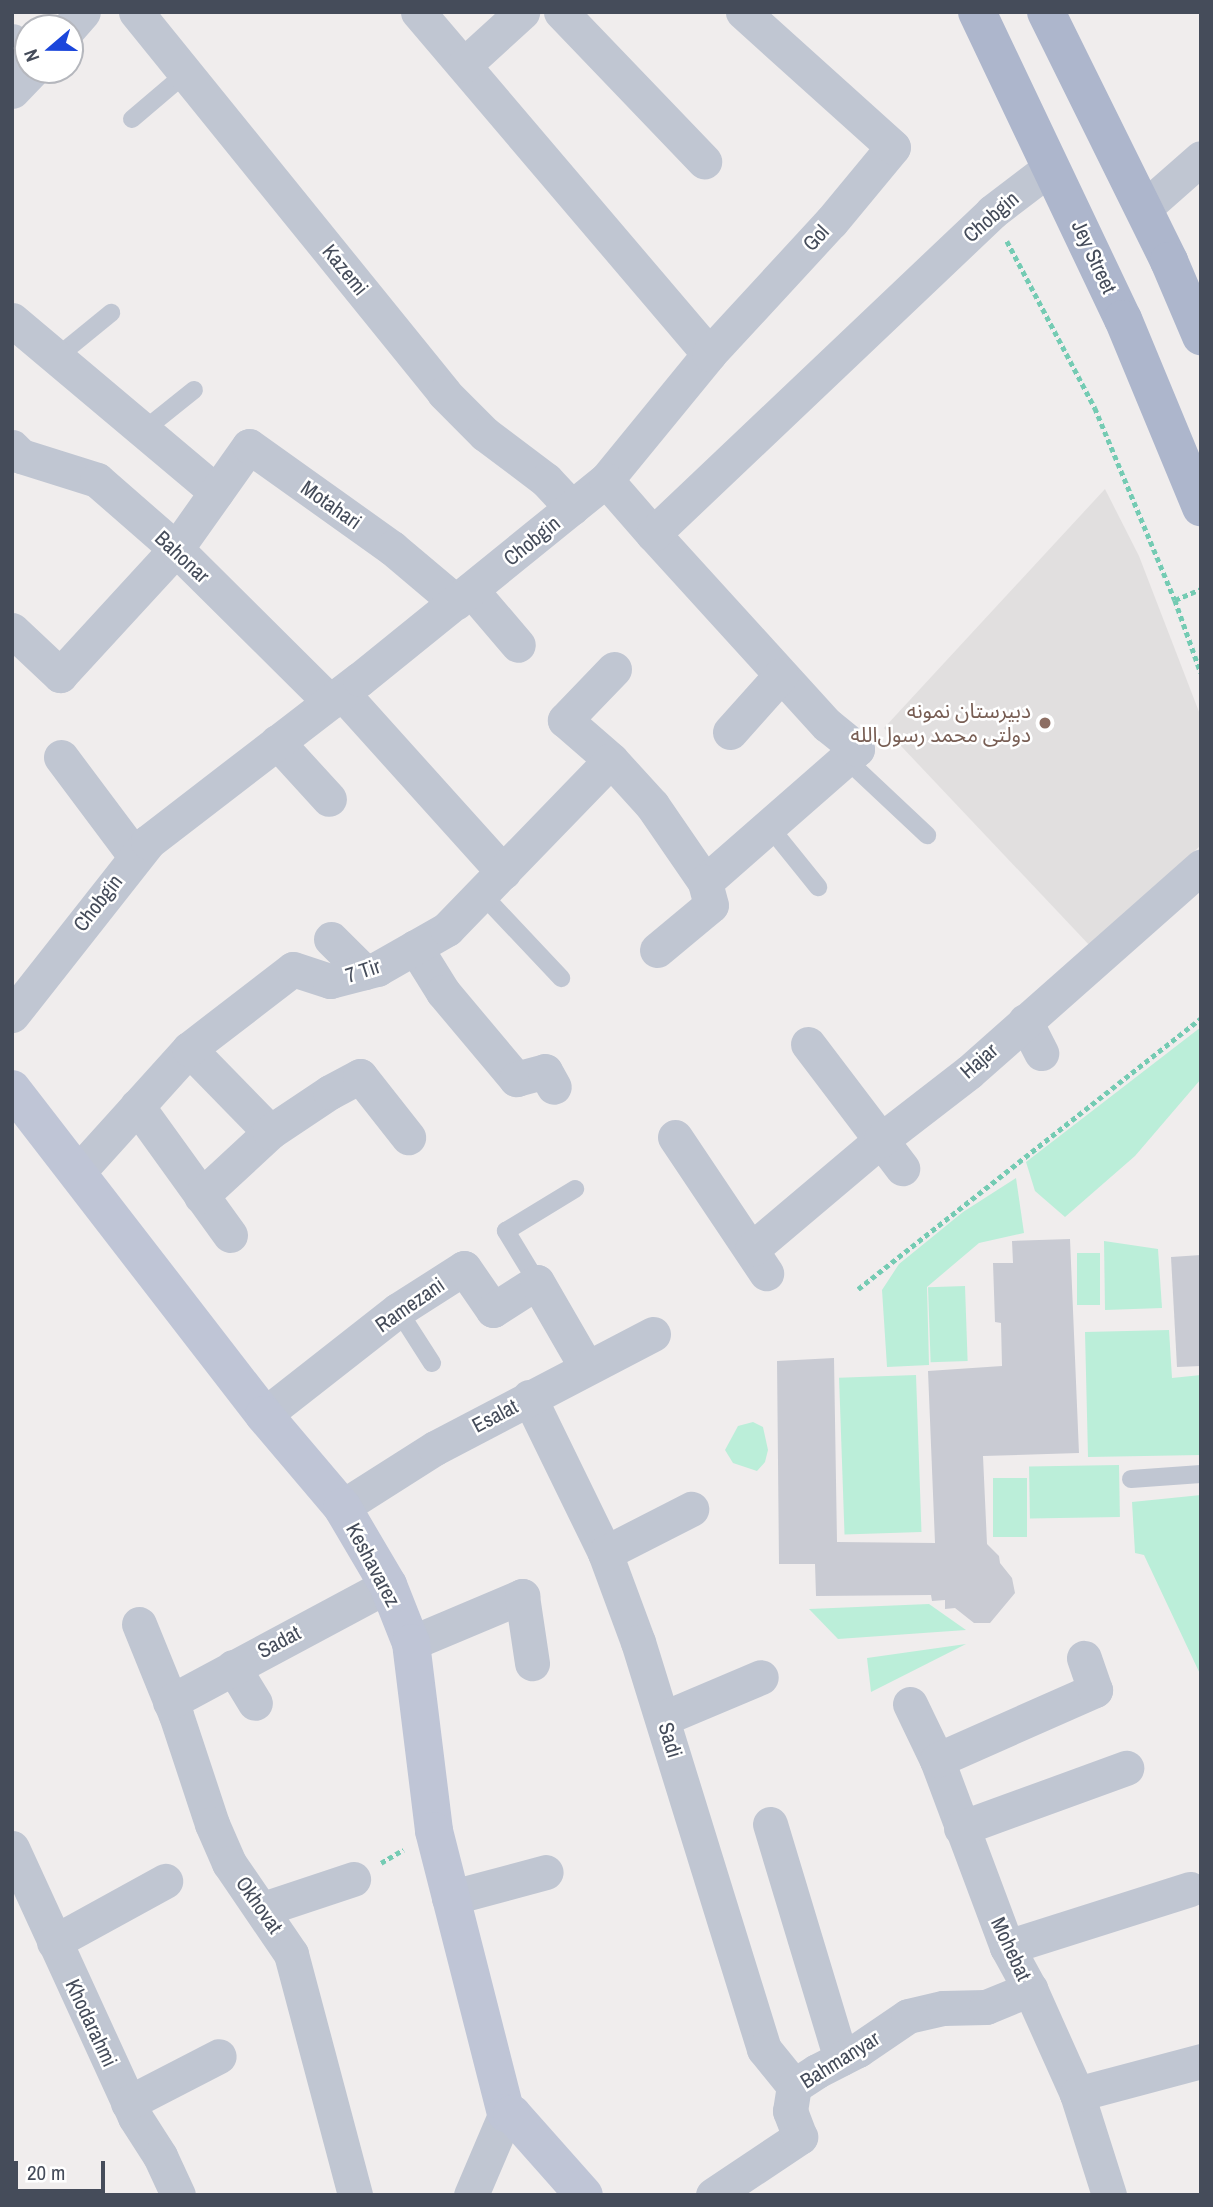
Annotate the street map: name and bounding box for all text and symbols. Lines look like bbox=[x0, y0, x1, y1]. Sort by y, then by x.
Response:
north arrow bbox=[14, 14, 84, 84]
text: N bbox=[17, 46, 45, 65]
street label: Chobgin bbox=[958, 186, 1024, 248]
street label: Jey Street bbox=[1066, 217, 1122, 297]
street label: Gol bbox=[798, 220, 834, 256]
street label: Kazemi bbox=[317, 239, 373, 301]
street label: Motahari bbox=[296, 475, 366, 535]
street label: Chobgin bbox=[499, 511, 565, 571]
street label: Bahonar bbox=[150, 526, 214, 588]
place label: دبیرستان نمونه دولتی محمد رسول‌الله bbox=[851, 698, 1031, 748]
marker: دبیرستان نمونه دولتی محمد رسول‌الله bbox=[1037, 715, 1053, 731]
street label: Chobgin bbox=[68, 870, 128, 936]
street label: 7 Tir bbox=[342, 954, 384, 988]
street label: Hajar bbox=[955, 1038, 1003, 1084]
street label: Ramezani bbox=[371, 1272, 449, 1338]
street label: Esalat bbox=[468, 1394, 522, 1438]
street label: Keshavarez bbox=[341, 1519, 405, 1611]
street label: Sadat bbox=[253, 1620, 305, 1664]
street label: Sadi bbox=[653, 1719, 687, 1761]
street label: Okhovat bbox=[230, 1872, 288, 1938]
street label: Mohebat bbox=[985, 1913, 1037, 1985]
street label: Khodarahmi bbox=[60, 1975, 122, 2071]
street label: Bahmanyar bbox=[796, 2026, 884, 2094]
scale bar bbox=[18, 2148, 108, 2192]
text: 20 m bbox=[27, 2158, 65, 2187]

